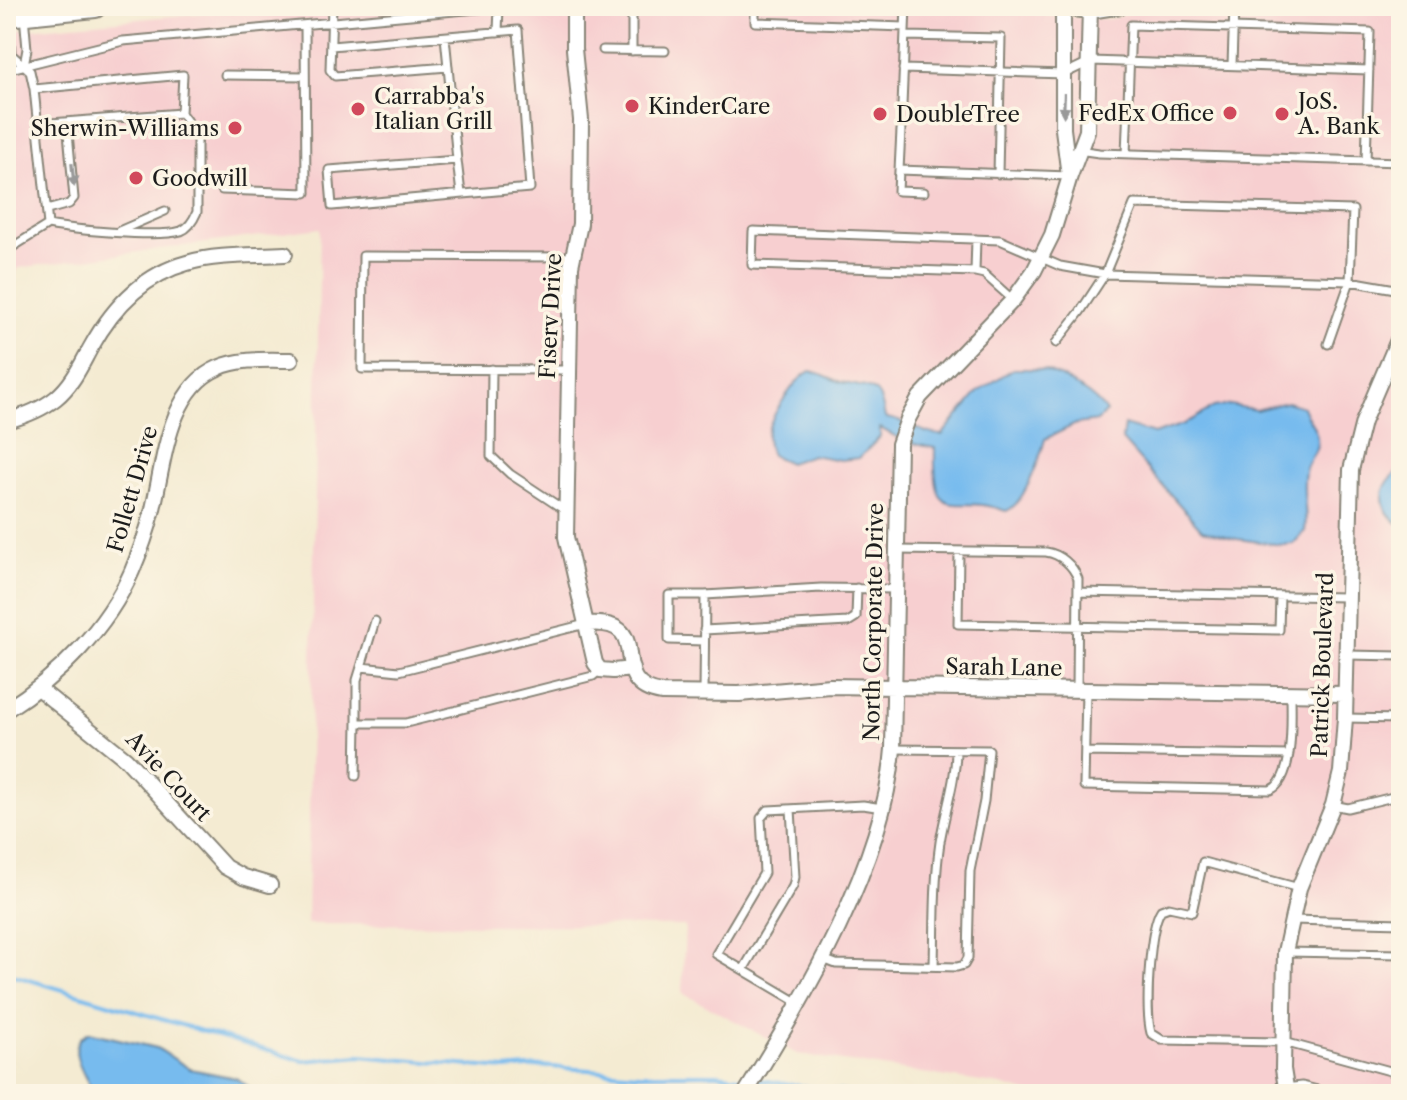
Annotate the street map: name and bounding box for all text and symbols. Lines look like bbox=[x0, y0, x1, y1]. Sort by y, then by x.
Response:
place label: Carrabba's Italian Grill bbox=[374, 83, 493, 135]
place label: JoS. A. Bank bbox=[1295, 88, 1381, 140]
place label: KinderCare bbox=[648, 93, 770, 120]
one-way arrow bbox=[1057, 93, 1070, 118]
marker: KinderCare bbox=[623, 97, 641, 115]
marker: Carrabba's Italian Grill bbox=[349, 100, 367, 118]
place label: FedEx Office bbox=[1078, 100, 1214, 127]
place label: DoubleTree bbox=[896, 101, 1020, 128]
marker: FedEx Office bbox=[1221, 104, 1239, 122]
marker: DoubleTree bbox=[871, 105, 889, 123]
marker: JoS. A. Bank bbox=[1273, 105, 1291, 123]
place label: Sherwin-Williams bbox=[31, 115, 219, 142]
marker: Sherwin-Williams bbox=[226, 119, 244, 137]
one-way arrow bbox=[67, 163, 80, 188]
place label: Goodwill bbox=[152, 165, 248, 192]
marker: Goodwill bbox=[127, 169, 145, 187]
street label: Fiserv Drive bbox=[534, 252, 567, 380]
street label: Follett Drive bbox=[101, 423, 163, 556]
street label: North Corporate Drive bbox=[858, 503, 889, 741]
street label: Patrick Boulevard bbox=[1306, 572, 1339, 758]
street label: Sarah Lane bbox=[945, 653, 1063, 682]
street label: Avie Court bbox=[120, 725, 217, 827]

